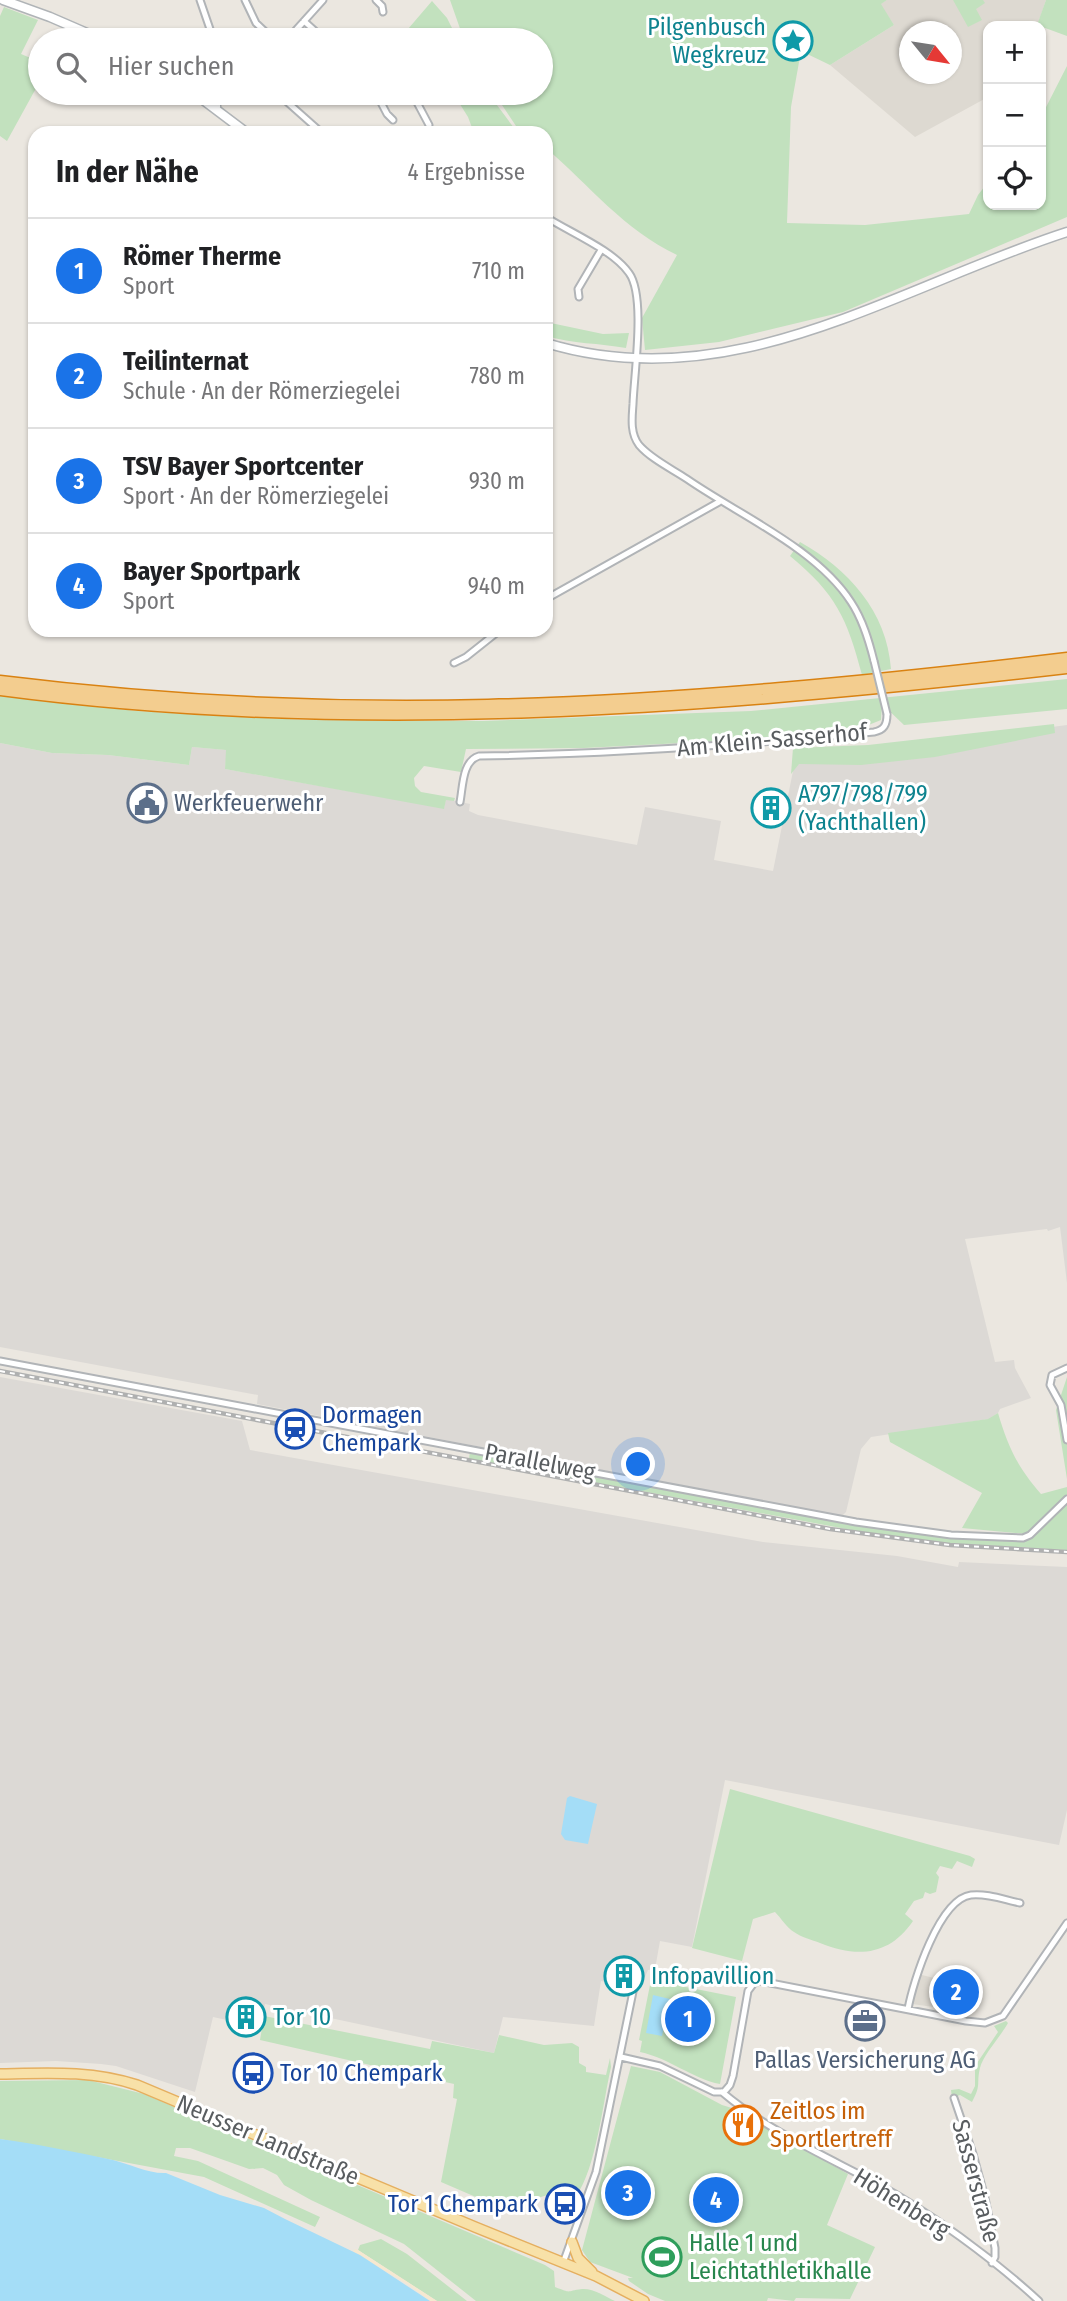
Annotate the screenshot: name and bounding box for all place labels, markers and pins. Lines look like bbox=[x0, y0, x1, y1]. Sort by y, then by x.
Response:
place label: Pilgenbusch Wegkreuz bbox=[647, 13, 766, 69]
place icon: Pilgenbusch Wegkreuz bbox=[772, 20, 814, 62]
place label: A797/798/799 (Yachthallen) bbox=[798, 780, 928, 836]
public building icon: Werkfeuerwehr bbox=[126, 782, 168, 824]
building icon: A797/798/799 (Yachthallen) bbox=[750, 787, 792, 829]
place label: Werkfeuerwehr bbox=[174, 789, 324, 817]
place label: Dormagen Chempark bbox=[322, 1401, 422, 1457]
station icon: Dormagen Chempark bbox=[274, 1408, 316, 1450]
building icon: Infopavillion bbox=[603, 1955, 645, 1997]
place label: Infopavillion bbox=[651, 1962, 774, 1990]
pin: 2 bbox=[933, 1966, 979, 2018]
pin: 1 bbox=[665, 1993, 711, 2045]
building icon: Tor 10 bbox=[225, 1996, 267, 2038]
office icon: Pallas Versicherung AG bbox=[844, 2000, 886, 2042]
place label: Tor 10 bbox=[273, 2003, 331, 2031]
place label: Pallas Versicherung AG bbox=[754, 2046, 976, 2074]
bus stop icon: Tor 10 Chempark bbox=[232, 2052, 274, 2094]
place label: Tor 10 Chempark bbox=[280, 2059, 444, 2087]
place label: Zeitlos im Sportlertreff bbox=[770, 2097, 893, 2153]
restaurant icon: Zeitlos im Sportlertreff bbox=[722, 2104, 764, 2146]
pin: 3 bbox=[605, 2167, 651, 2219]
pin: 4 bbox=[693, 2174, 739, 2226]
bus stop icon: Tor 1 Chempark bbox=[544, 2183, 586, 2225]
place label: Tor 1 Chempark bbox=[388, 2190, 539, 2218]
place label: Halle 1 und Leichtathletikhalle bbox=[689, 2229, 872, 2285]
sports icon: Halle 1 und Leichtathletikhalle bbox=[641, 2236, 683, 2278]

